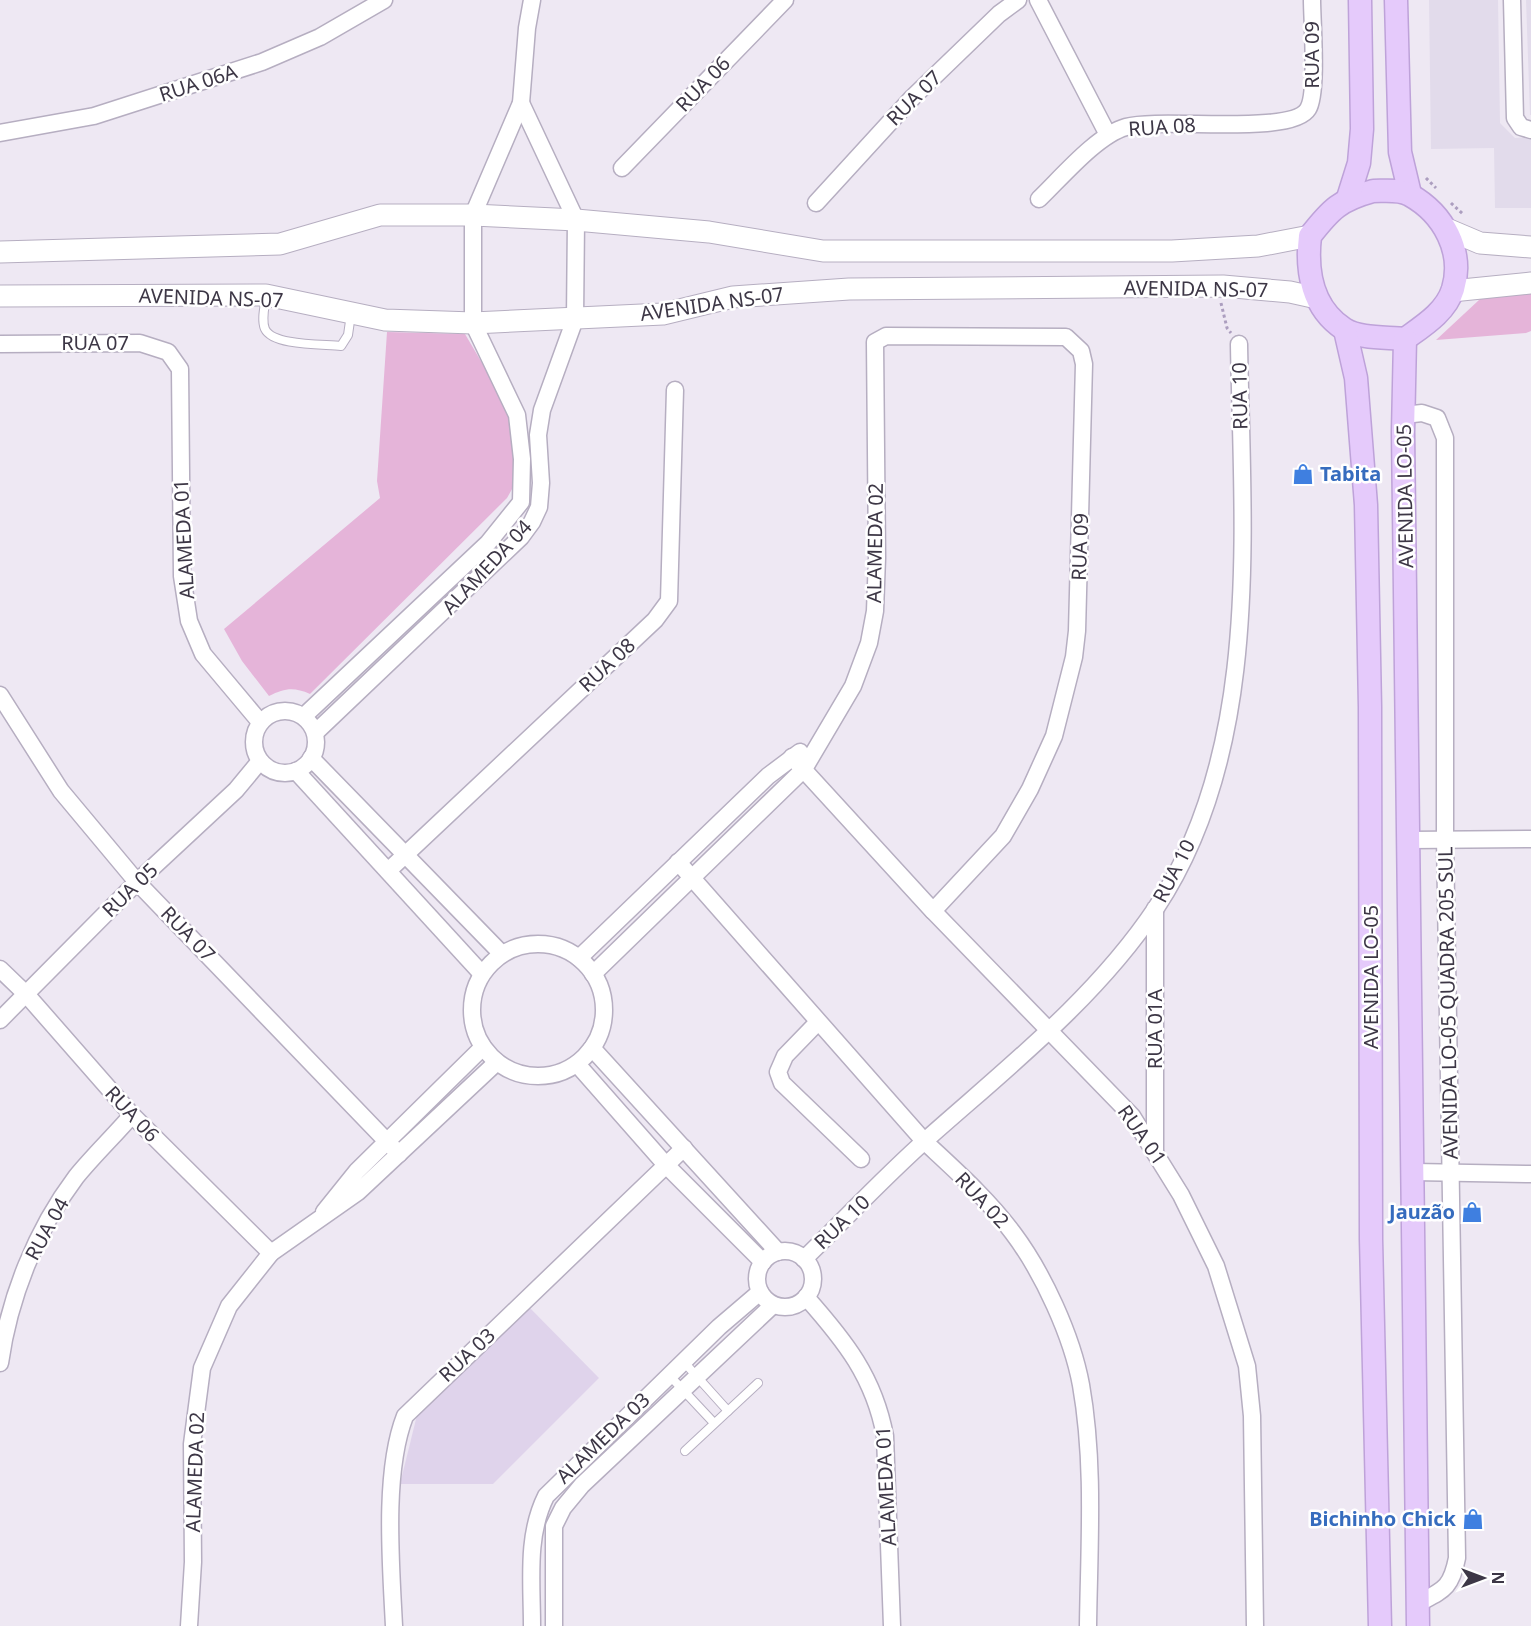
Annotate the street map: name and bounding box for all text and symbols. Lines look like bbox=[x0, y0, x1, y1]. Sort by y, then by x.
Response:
street label: RUA 09 bbox=[1298, 21, 1325, 89]
street label: RUA 06 bbox=[669, 50, 736, 117]
street label: RUA 06A bbox=[155, 57, 241, 108]
street label: RUA 07 bbox=[880, 64, 947, 131]
street label: RUA 08 bbox=[1127, 111, 1197, 142]
street label: AVENIDA NS-07 bbox=[1123, 274, 1269, 303]
street label: AVENIDA NS-07 bbox=[638, 280, 785, 327]
street label: AVENIDA NS-07 bbox=[138, 281, 284, 314]
street label: RUA 07 bbox=[61, 329, 129, 356]
street label: RUA 10 bbox=[1225, 362, 1254, 430]
street label: AVENIDA LO-05 bbox=[1390, 424, 1419, 568]
place label: Tabita bbox=[1320, 460, 1381, 487]
shop icon: Tabita bbox=[1291, 462, 1315, 486]
street label: ALAMEDA 01 bbox=[167, 478, 200, 600]
street label: ALAMEDA 02 bbox=[860, 483, 889, 603]
street label: ALAMEDA 04 bbox=[436, 513, 538, 620]
street label: RUA 09 bbox=[1065, 513, 1094, 581]
street label: RUA 08 bbox=[573, 632, 641, 698]
street label: RUA 10 bbox=[1146, 834, 1201, 907]
street label: AVENIDA LO-05 QUADRA 205 SUL bbox=[1431, 846, 1464, 1160]
street label: RUA 05 bbox=[96, 856, 163, 923]
street label: RUA 07 bbox=[155, 900, 222, 967]
street label: AVENIDA LO-05 bbox=[1357, 905, 1384, 1049]
street label: RUA 01A bbox=[1141, 989, 1168, 1069]
street label: RUA 06 bbox=[99, 1080, 165, 1148]
street label: RUA 01 bbox=[1112, 1099, 1173, 1170]
street label: RUA 02 bbox=[949, 1166, 1015, 1234]
street label: RUA 10 bbox=[808, 1188, 875, 1255]
street label: RUA 04 bbox=[18, 1192, 75, 1265]
place label: Jauzão bbox=[1387, 1198, 1455, 1225]
shop icon: Jauzão bbox=[1460, 1200, 1484, 1224]
street label: RUA 03 bbox=[433, 1322, 501, 1388]
street label: ALAMEDA 03 bbox=[550, 1386, 655, 1489]
street label: ALAMEDA 02 bbox=[179, 1411, 210, 1533]
street label: ALAMEDA 01 bbox=[869, 1425, 902, 1547]
place label: Bichinho Chick bbox=[1309, 1505, 1457, 1532]
shop icon: Bichinho Chick bbox=[1461, 1507, 1485, 1531]
north arrow bbox=[1453, 1548, 1513, 1608]
text: N bbox=[1487, 1571, 1509, 1585]

